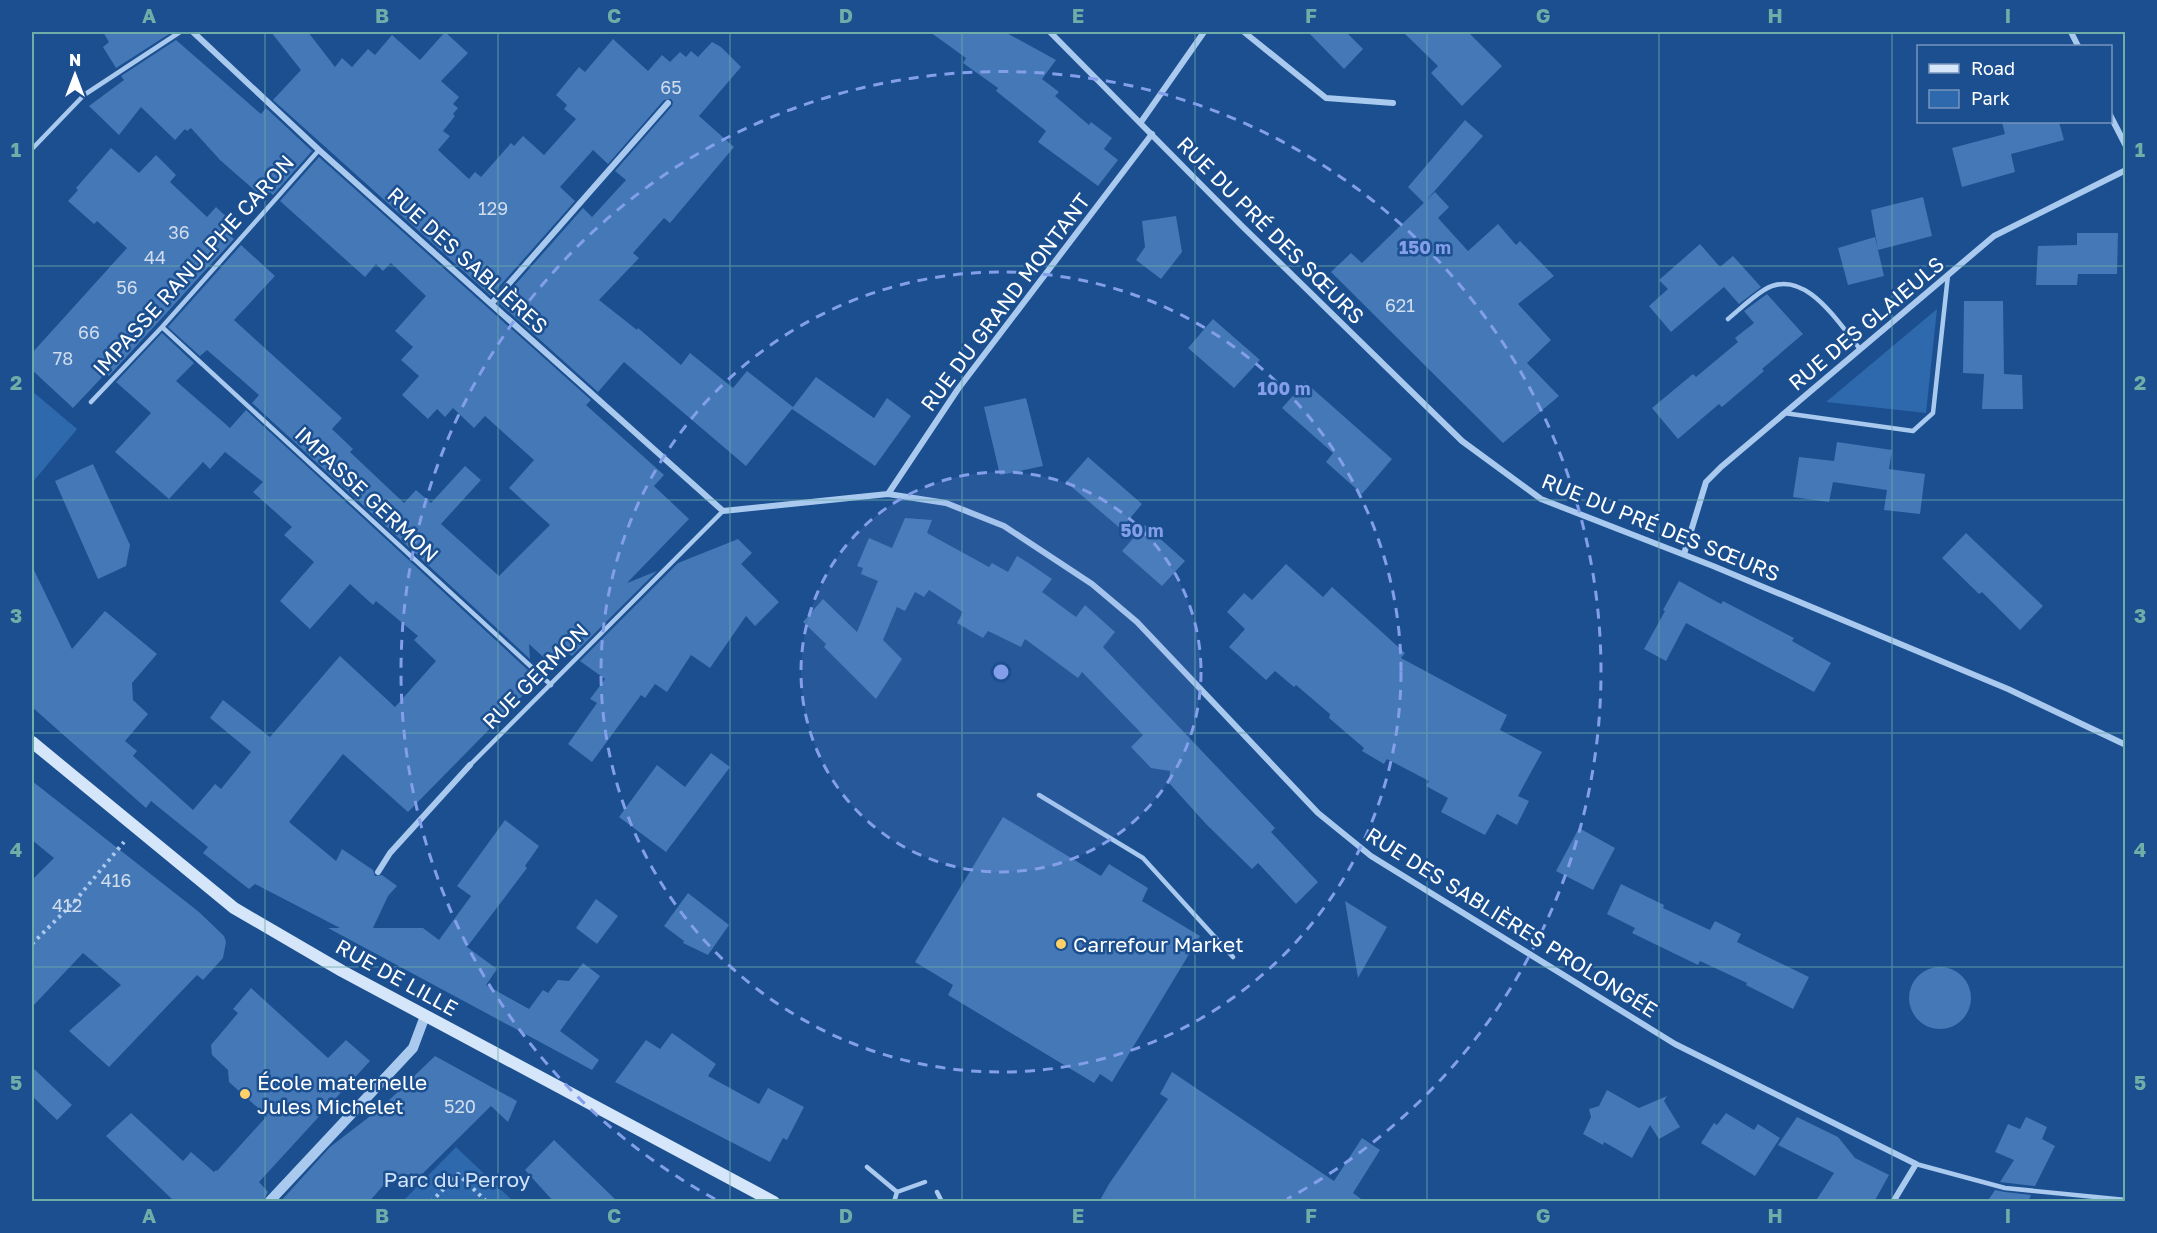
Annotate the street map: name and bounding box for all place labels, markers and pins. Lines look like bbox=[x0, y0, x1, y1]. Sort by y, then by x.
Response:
centre of rings bbox=[991, 662, 1011, 682]
place label: Carrefour Market bbox=[1073, 931, 1244, 957]
marker: Carrefour Market bbox=[1054, 937, 1068, 951]
place label: École maternelle Jules Michelet bbox=[257, 1069, 427, 1119]
marker: École maternelle Jules Michelet bbox=[238, 1087, 252, 1101]

